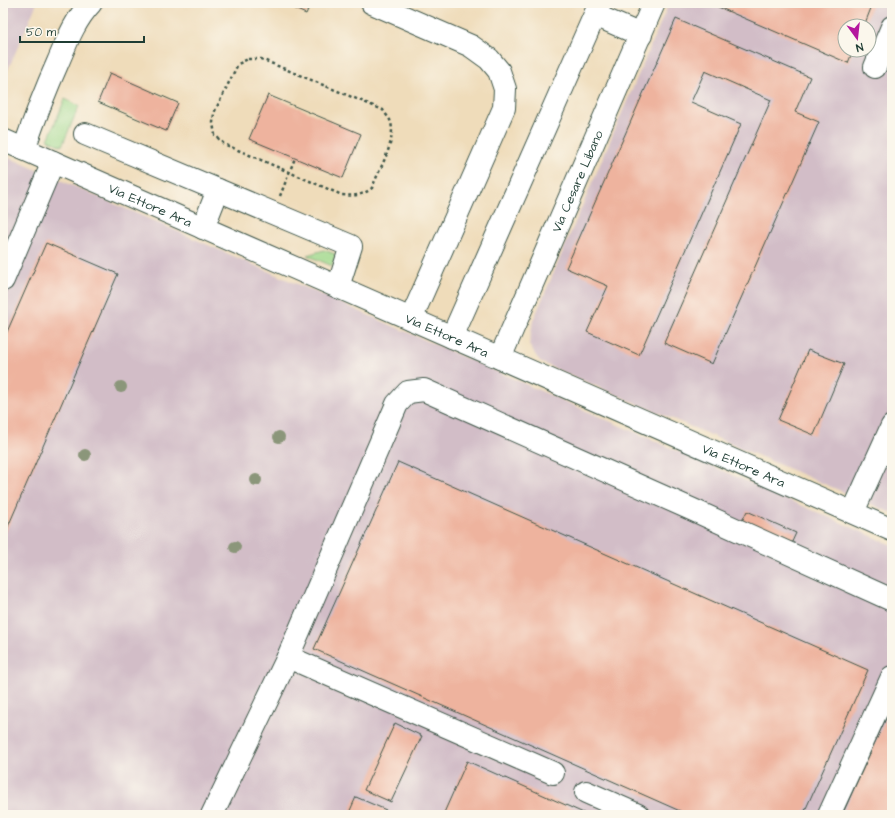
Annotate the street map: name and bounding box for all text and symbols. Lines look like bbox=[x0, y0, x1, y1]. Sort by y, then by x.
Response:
scale bar bbox=[20, 18, 144, 44]
north arrow bbox=[837, 18, 877, 58]
text: 50 m bbox=[26, 24, 57, 41]
text: N bbox=[854, 39, 865, 55]
street label: Via Cesare Libano bbox=[548, 127, 608, 235]
street label: Via Ettore Ara bbox=[106, 179, 195, 232]
street label: Via Ettore Ara bbox=[402, 310, 491, 362]
street label: Via Ettore Ara bbox=[699, 440, 788, 492]

